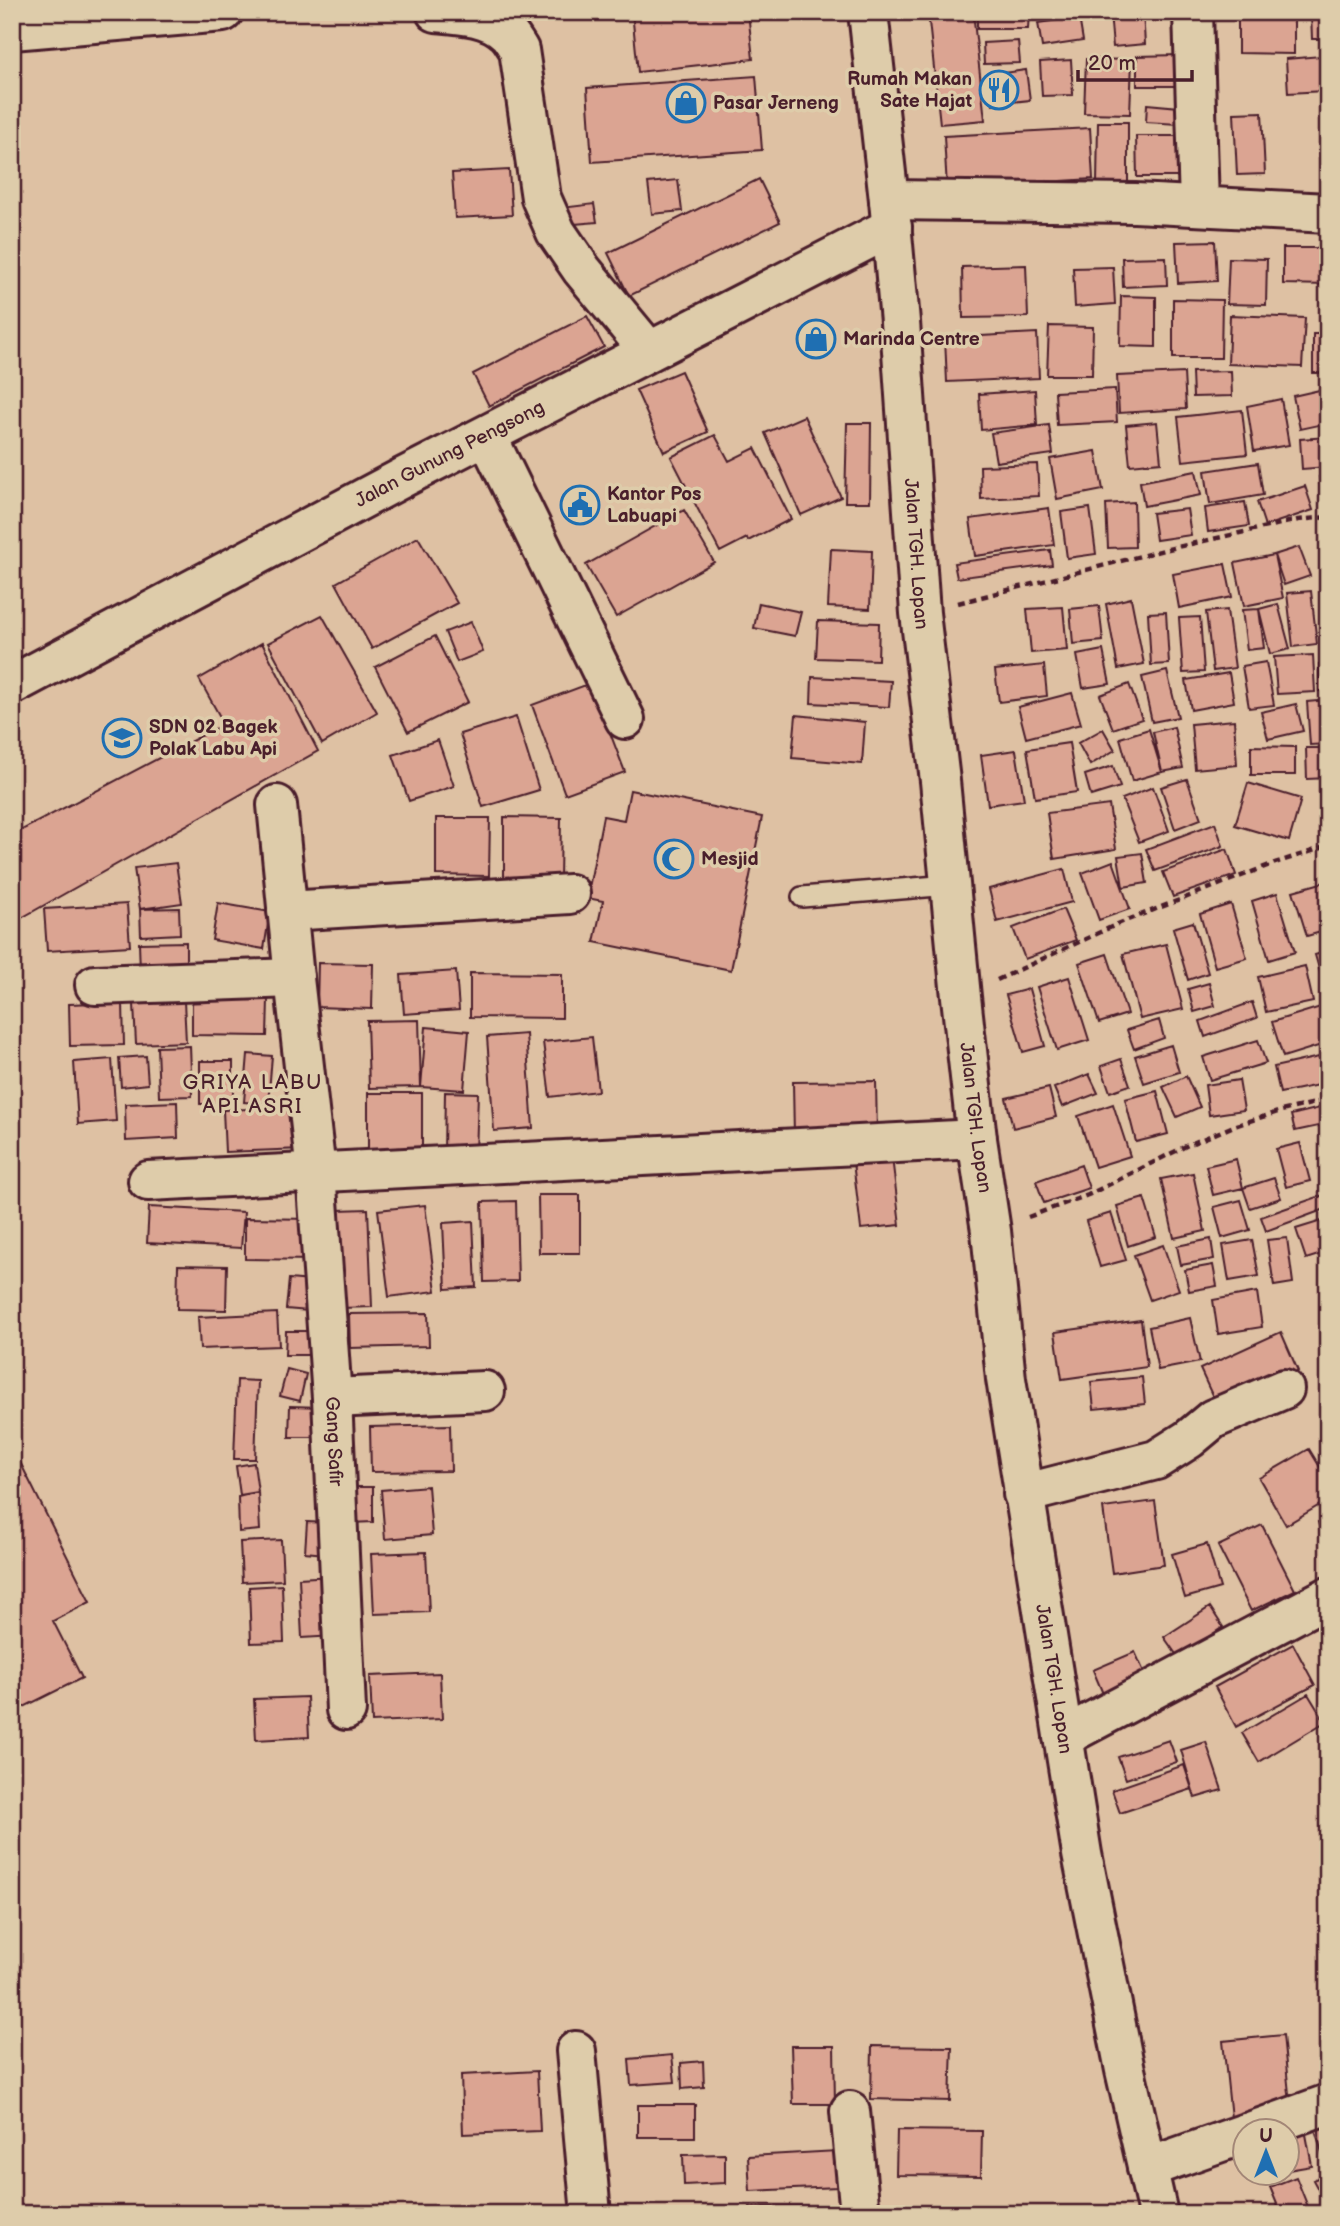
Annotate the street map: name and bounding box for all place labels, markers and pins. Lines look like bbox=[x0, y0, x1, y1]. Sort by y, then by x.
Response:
place label: Rumah Makan Sate Hajat bbox=[847, 68, 973, 113]
restaurant icon: Rumah Makan Sate Hajat bbox=[978, 69, 1020, 111]
shop icon: Pasar Jerneng bbox=[665, 82, 707, 124]
place label: Pasar Jerneng bbox=[713, 92, 839, 115]
shop icon: Marinda Centre bbox=[795, 318, 837, 360]
place label: Marinda Centre bbox=[843, 328, 980, 351]
place label: Kantor Pos Labuapi bbox=[607, 483, 701, 528]
public building icon: Kantor Pos Labuapi bbox=[559, 484, 601, 526]
place label: SDN 02 Bagek Polak Labu Api bbox=[149, 716, 278, 761]
school or university icon: SDN 02 Bagek Polak Labu Api bbox=[101, 717, 143, 759]
mosque icon: Mesjid bbox=[653, 838, 695, 880]
place label: Mesjid bbox=[701, 848, 758, 871]

